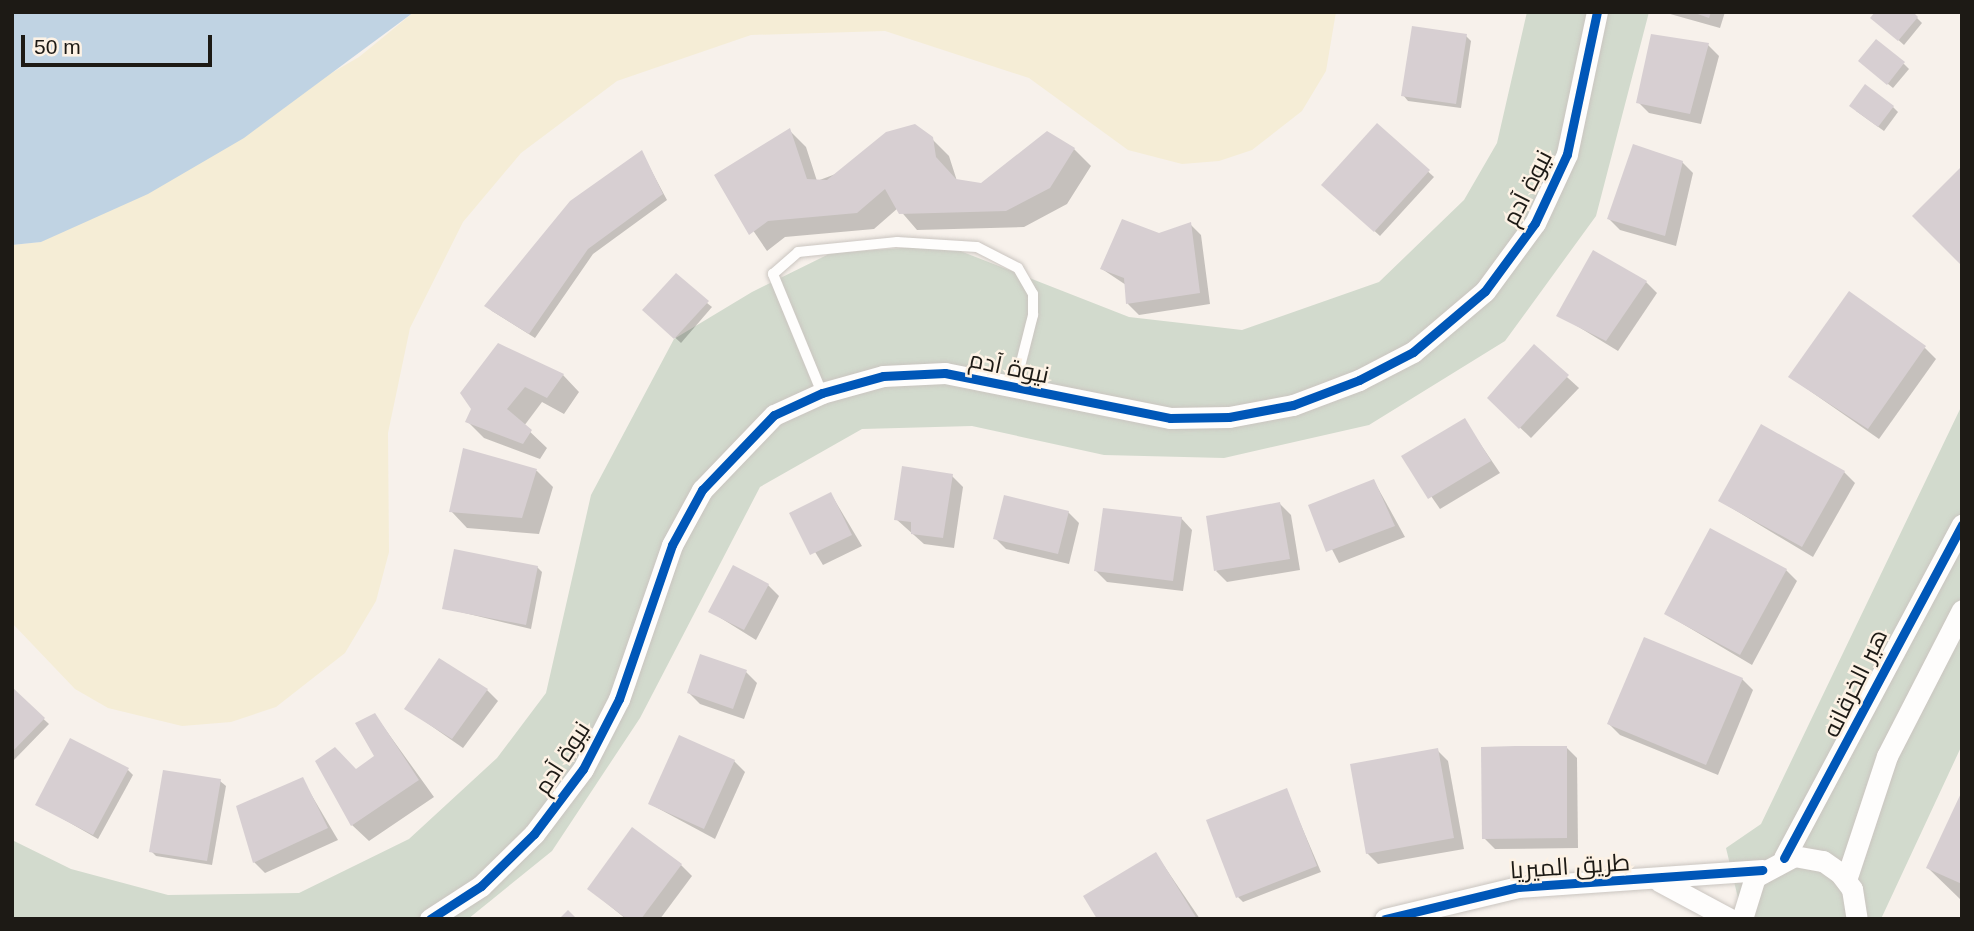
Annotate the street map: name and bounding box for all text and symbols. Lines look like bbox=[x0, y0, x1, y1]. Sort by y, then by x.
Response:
scale bar bbox=[24, 21, 215, 65]
text: 50 m bbox=[34, 35, 81, 58]
street label: نيوة آدم bbox=[1496, 145, 1558, 231]
street label: نيوة آدم bbox=[966, 344, 1052, 390]
street label: هير الخرقانه bbox=[1816, 624, 1894, 742]
street label: نيوة آدم bbox=[528, 716, 596, 800]
street label: طريق الميريا bbox=[1509, 847, 1631, 885]

